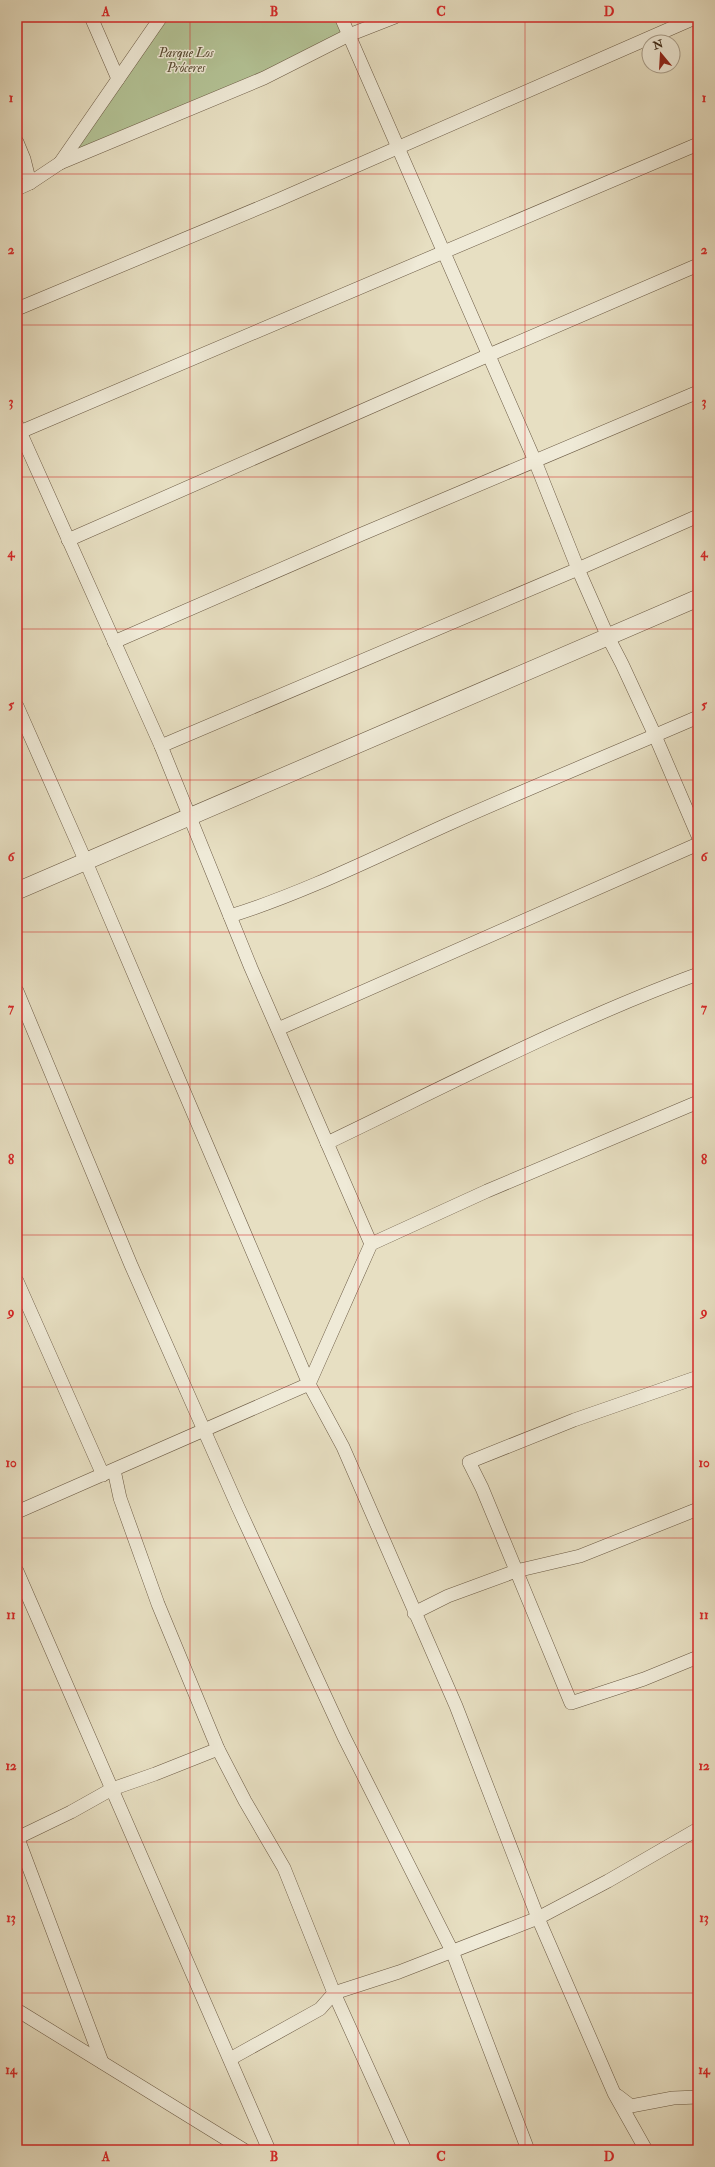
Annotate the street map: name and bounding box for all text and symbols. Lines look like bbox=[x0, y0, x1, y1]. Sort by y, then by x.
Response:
text: A bbox=[101, 4, 111, 20]
text: B bbox=[270, 4, 278, 20]
text: C bbox=[436, 4, 446, 20]
text: D bbox=[604, 4, 615, 20]
north arrow bbox=[641, 34, 681, 74]
text: N bbox=[650, 37, 666, 53]
park label: Parque Los Próceres bbox=[157, 45, 214, 76]
text: 1 bbox=[9, 90, 14, 106]
text: 1 bbox=[702, 90, 707, 106]
text: 2 bbox=[8, 242, 15, 258]
text: 2 bbox=[701, 242, 708, 258]
text: 3 bbox=[9, 394, 14, 410]
text: 3 bbox=[702, 394, 707, 410]
text: 4 bbox=[6, 545, 15, 561]
text: 4 bbox=[699, 545, 708, 561]
text: 5 bbox=[8, 697, 14, 713]
text: 5 bbox=[701, 697, 707, 713]
text: 6 bbox=[8, 849, 16, 865]
text: 6 bbox=[701, 849, 709, 865]
text: 7 bbox=[8, 1000, 15, 1016]
text: 7 bbox=[701, 1000, 708, 1016]
text: 8 bbox=[8, 1152, 14, 1168]
text: 8 bbox=[701, 1152, 707, 1168]
text: 9 bbox=[6, 1304, 15, 1320]
text: 9 bbox=[699, 1304, 708, 1320]
text: 10 bbox=[5, 1455, 17, 1471]
text: 10 bbox=[698, 1455, 710, 1471]
text: 11 bbox=[6, 1607, 16, 1623]
text: 11 bbox=[699, 1607, 709, 1623]
text: 12 bbox=[5, 1758, 17, 1774]
text: 12 bbox=[698, 1758, 710, 1774]
text: 13 bbox=[6, 1910, 16, 1926]
text: 13 bbox=[699, 1910, 709, 1926]
text: 14 bbox=[5, 2062, 18, 2078]
text: 14 bbox=[698, 2062, 711, 2078]
text: A bbox=[101, 2149, 111, 2165]
text: B bbox=[270, 2149, 278, 2165]
text: C bbox=[436, 2149, 446, 2165]
text: D bbox=[604, 2149, 615, 2165]

